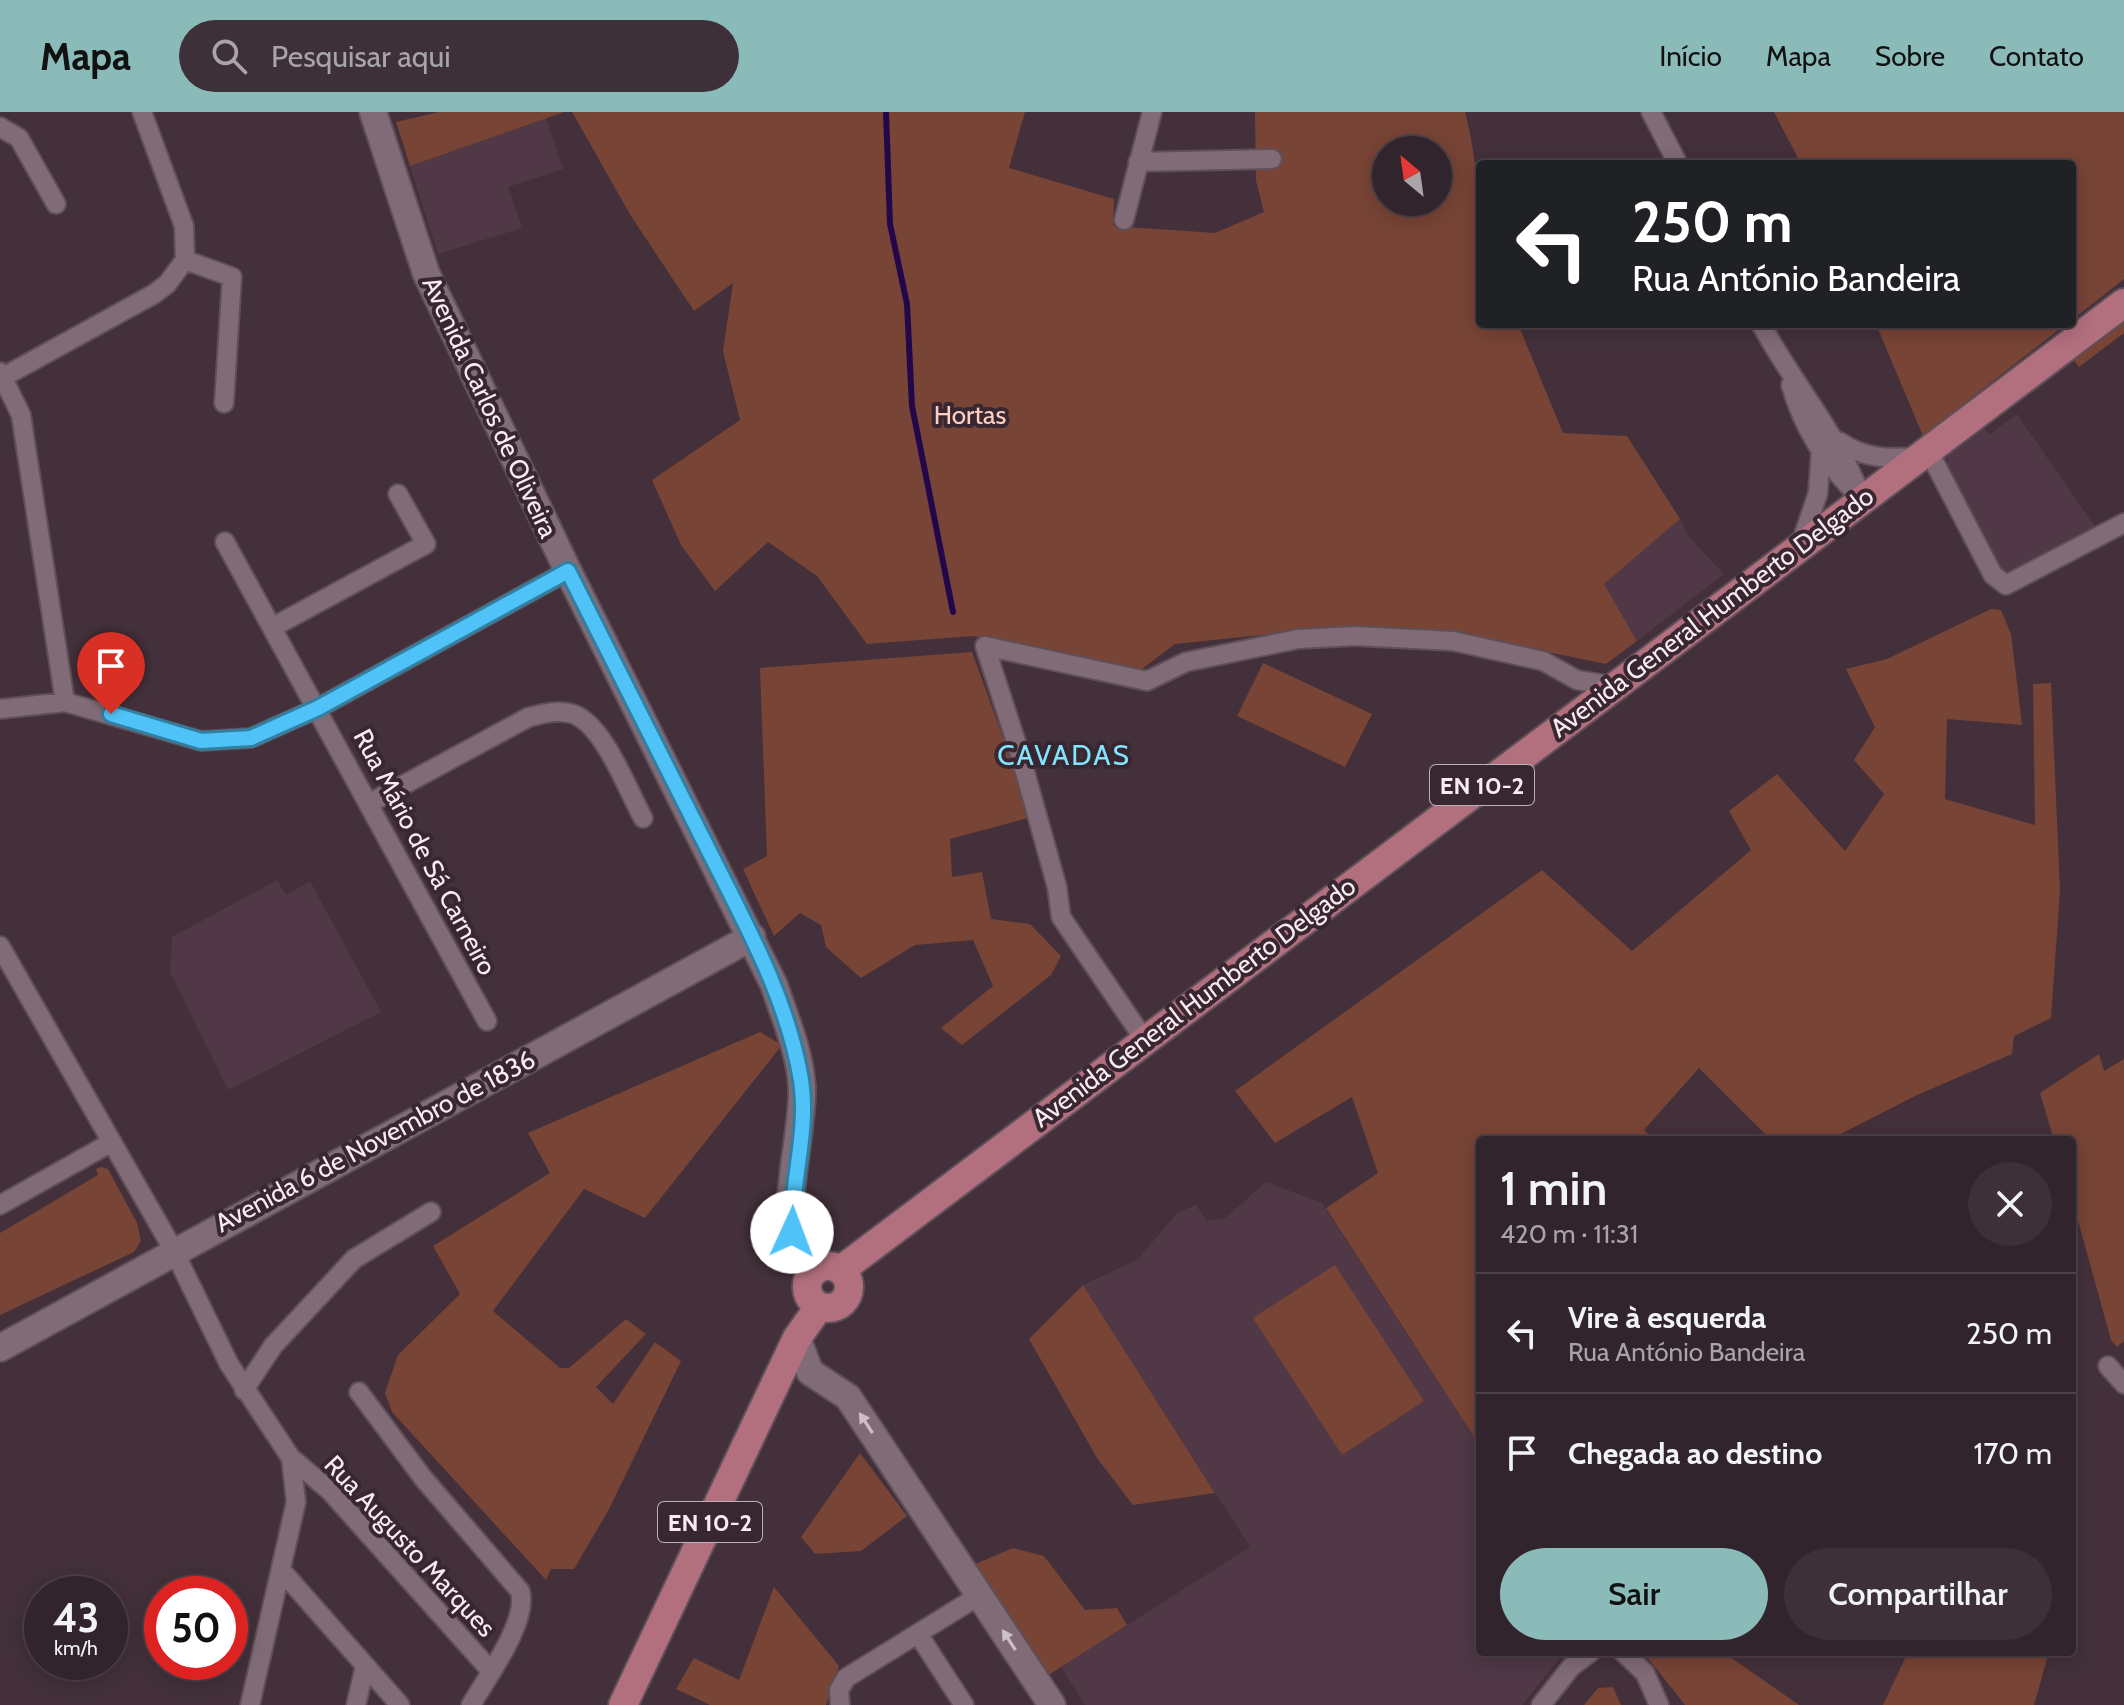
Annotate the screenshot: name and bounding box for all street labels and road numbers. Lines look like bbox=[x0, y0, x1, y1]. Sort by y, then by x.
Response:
street label: Avenida Carlos de Oliveira bbox=[415, 271, 565, 543]
street label: Avenida General Humberto Delgado bbox=[1544, 480, 1880, 744]
street label: Rua Mário de Sá Carneiro bbox=[347, 724, 503, 980]
road number: EN 10-2 bbox=[1430, 765, 1534, 805]
street label: Avenida General Humberto Delgado bbox=[1026, 870, 1362, 1134]
street label: Avenida 6 de Novembro de 1836 bbox=[210, 1043, 540, 1239]
street label: Rua Augusto Marques bbox=[318, 1449, 502, 1643]
road number: EN 10-2 bbox=[658, 1502, 762, 1542]

